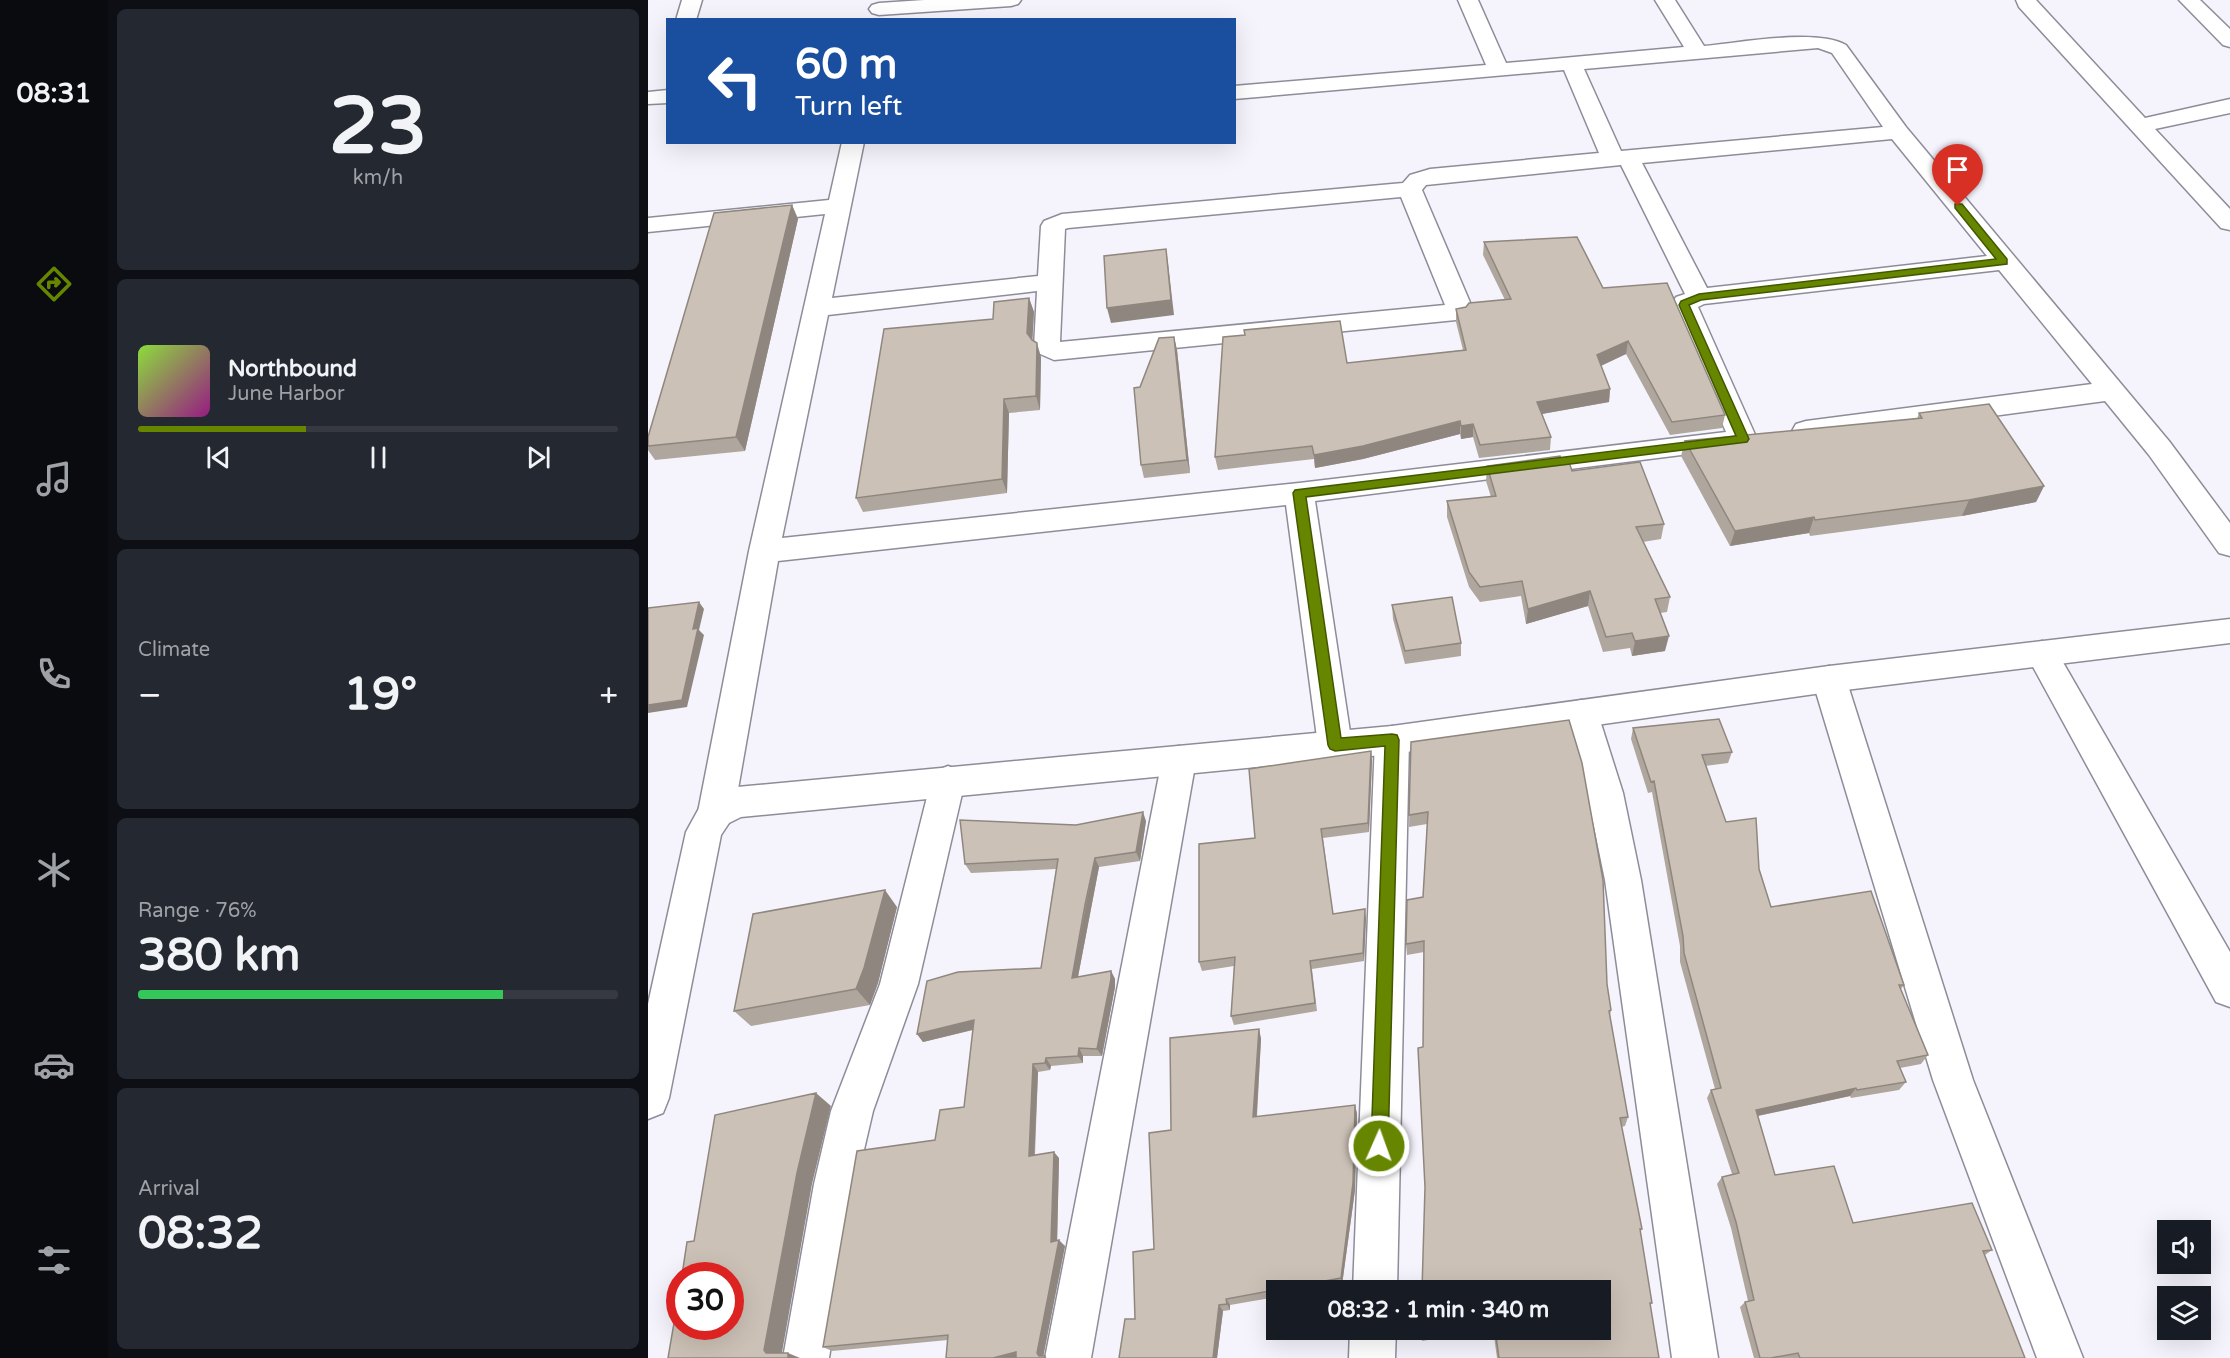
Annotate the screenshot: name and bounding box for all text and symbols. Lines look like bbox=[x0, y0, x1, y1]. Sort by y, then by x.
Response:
text: 60 m bbox=[795, 39, 897, 90]
icon: left bbox=[696, 42, 774, 120]
text: 08:31 bbox=[17, 77, 91, 110]
text: 23 bbox=[329, 80, 427, 174]
text: Turn left bbox=[795, 90, 902, 123]
pin bbox=[1932, 144, 1983, 206]
icon: arrive bbox=[1941, 153, 1974, 186]
text: km/h bbox=[353, 166, 403, 190]
icon: directions bbox=[33, 263, 75, 305]
text: Northbound bbox=[228, 356, 357, 382]
text: June Harbor bbox=[228, 382, 345, 406]
icon: previous bbox=[202, 441, 235, 474]
icon: pause bbox=[362, 441, 395, 474]
icon: next bbox=[522, 441, 555, 474]
icon: music bbox=[33, 458, 75, 500]
text: Climate bbox=[138, 638, 210, 662]
icon: phone bbox=[33, 653, 75, 695]
text: 19° bbox=[344, 668, 417, 722]
text: − bbox=[138, 676, 162, 715]
text: + bbox=[599, 676, 618, 715]
icon: climate bbox=[33, 849, 75, 891]
text: Range · 76% bbox=[138, 899, 257, 923]
text: 380 km bbox=[138, 929, 300, 983]
icon: car bbox=[33, 1044, 75, 1086]
position arrow bbox=[1347, 1114, 1411, 1178]
text: Arrival bbox=[138, 1177, 200, 1201]
text: 08:32 bbox=[138, 1207, 263, 1261]
map controls bbox=[2157, 1220, 2211, 1340]
button: sound bbox=[2157, 1220, 2211, 1274]
icon: filters bbox=[33, 1239, 75, 1281]
speed limit sign: 30 bbox=[666, 1262, 744, 1340]
button: layers bbox=[2157, 1286, 2211, 1340]
text: 08:32 · 1 min · 340 m bbox=[1328, 1297, 1549, 1323]

